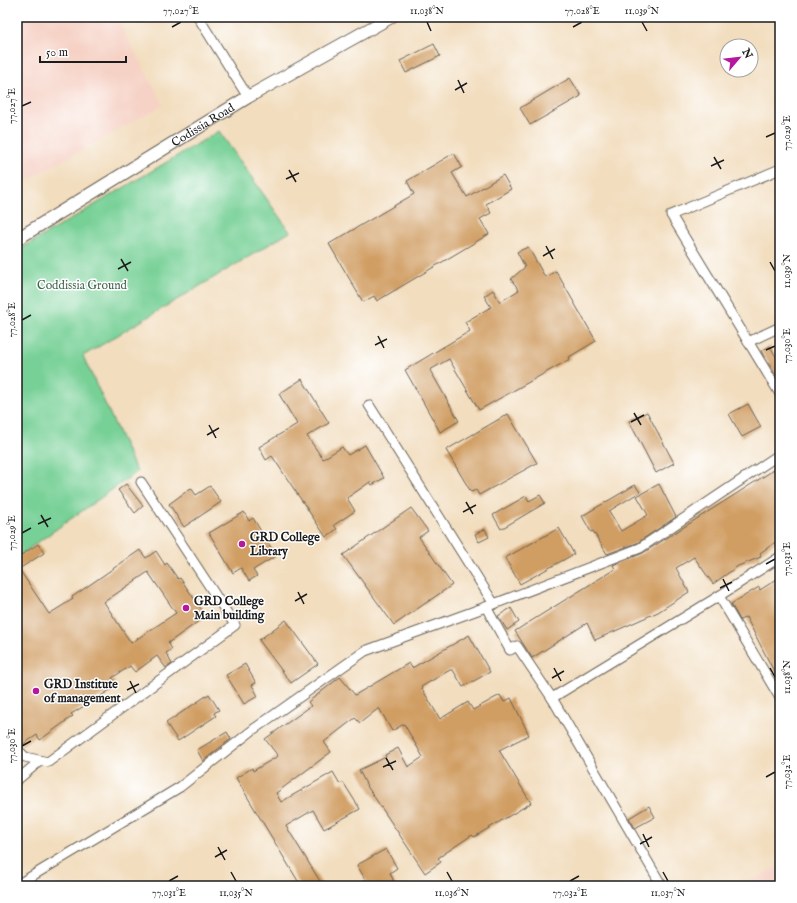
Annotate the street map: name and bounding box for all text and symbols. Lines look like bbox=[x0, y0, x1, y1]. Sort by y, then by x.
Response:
text: 77.027°E bbox=[163, 5, 199, 18]
text: 11.038°N bbox=[410, 5, 444, 18]
text: 77.028°E bbox=[564, 5, 600, 18]
text: 11.039°N bbox=[625, 5, 660, 18]
scale bar bbox=[40, 38, 126, 64]
north arrow bbox=[719, 38, 759, 78]
text: 50 m bbox=[46, 45, 68, 60]
text: N bbox=[738, 45, 756, 62]
text: 77.027°E bbox=[6, 88, 19, 124]
street label: Codissia Road bbox=[168, 99, 238, 150]
text: 77.029°E bbox=[781, 115, 794, 151]
text: 11.039°N bbox=[781, 253, 794, 288]
park label: Coddissia Ground bbox=[37, 278, 128, 293]
text: 77.028°E bbox=[6, 302, 19, 338]
text: 77.030°E bbox=[781, 328, 794, 364]
text: 77.029°E bbox=[6, 515, 19, 551]
place label: GRD College Library bbox=[249, 530, 320, 560]
marker: GRD College Library bbox=[237, 539, 247, 549]
text: 77.031°E bbox=[781, 542, 794, 576]
place label: GRD College Main building bbox=[194, 594, 265, 624]
marker: GRD College Main building bbox=[181, 603, 191, 613]
text: 11.038°N bbox=[781, 660, 794, 694]
place label: GRD Institute of management bbox=[44, 677, 122, 707]
marker: GRD Institute of management bbox=[31, 686, 41, 696]
text: 77.030°E bbox=[6, 728, 19, 764]
text: 77.032°E bbox=[781, 754, 794, 789]
text: 77.031°E bbox=[152, 887, 186, 900]
text: 11.035°N bbox=[219, 887, 253, 900]
text: 11.036°N bbox=[435, 887, 469, 900]
text: 77.032°E bbox=[553, 887, 588, 900]
text: 11.037°N bbox=[651, 887, 686, 900]

